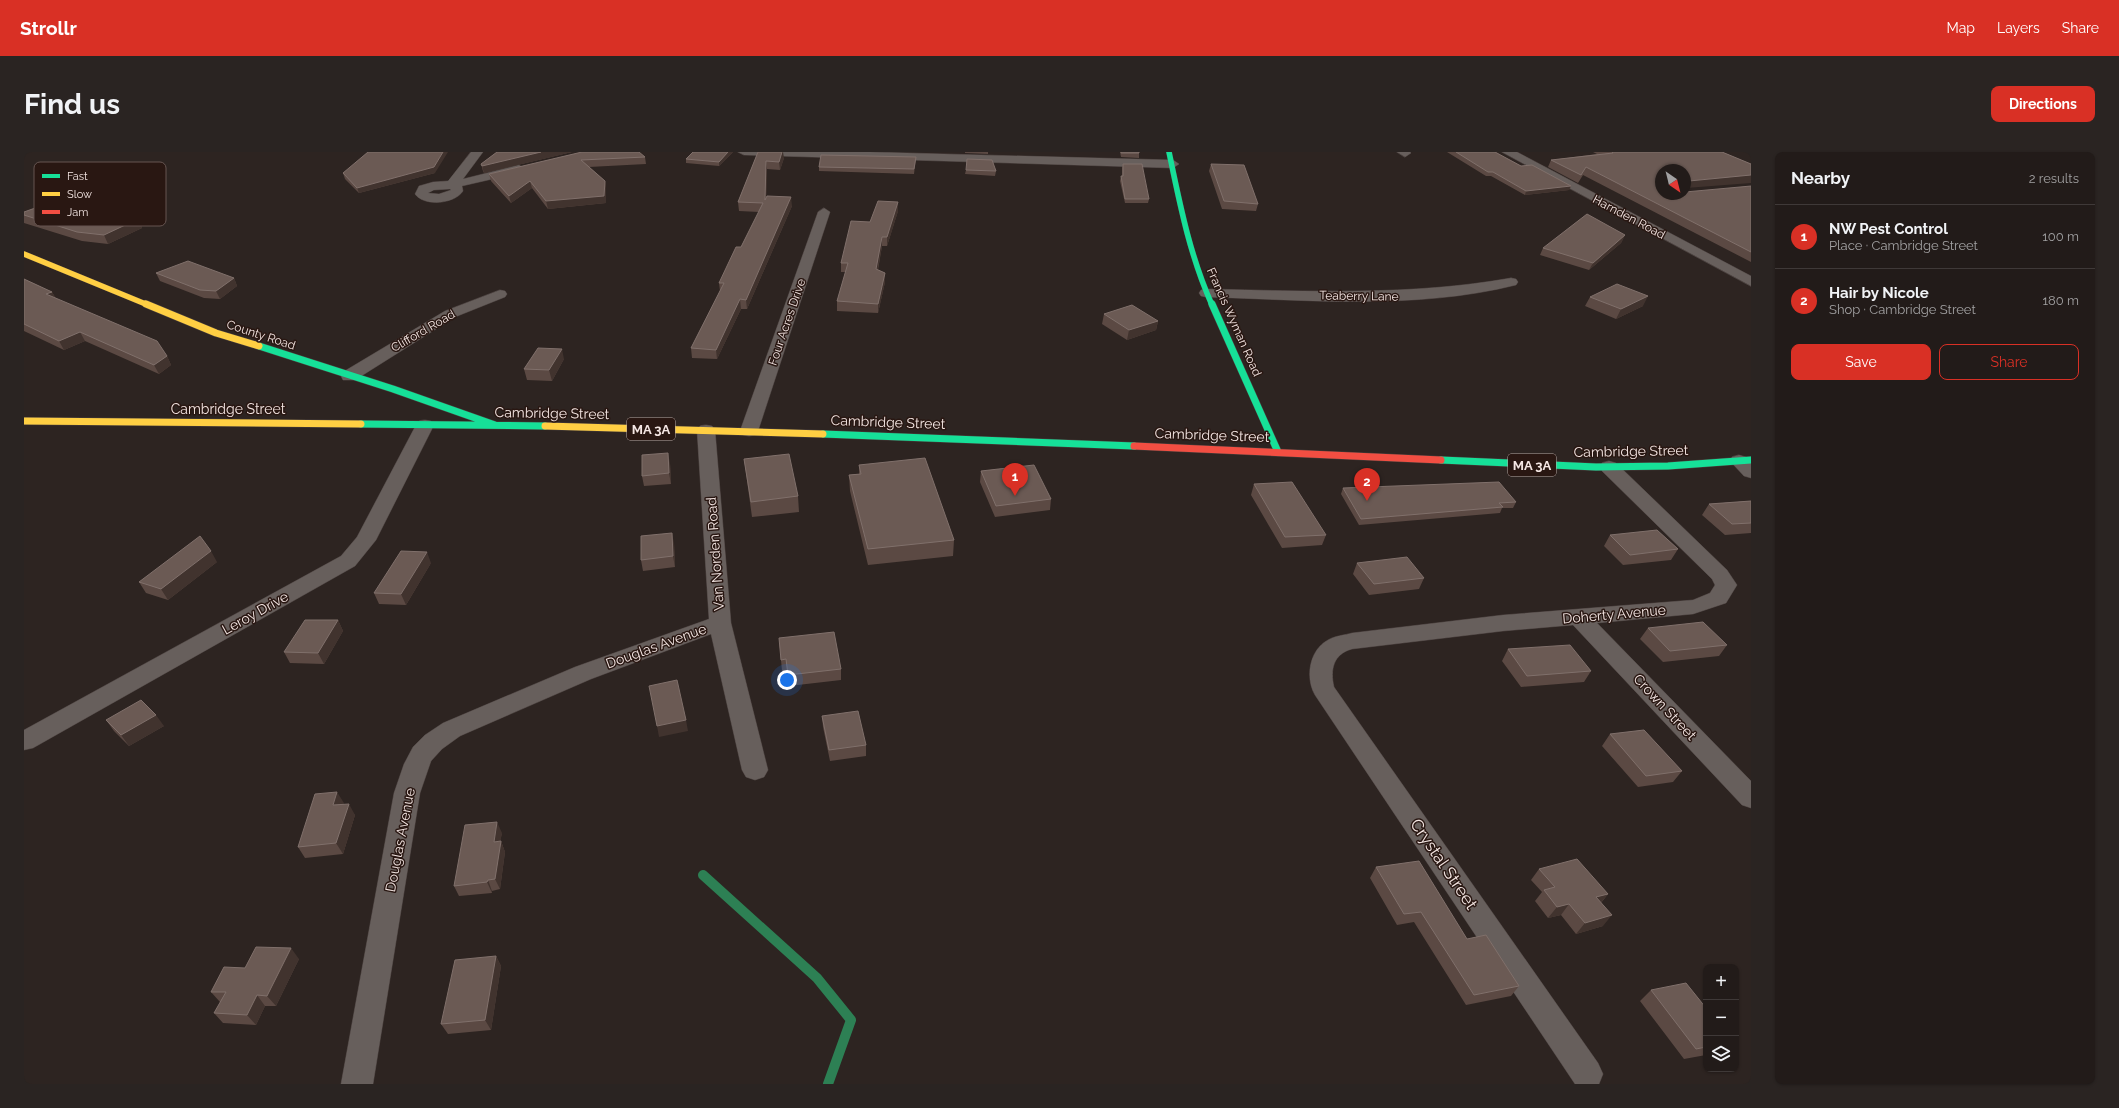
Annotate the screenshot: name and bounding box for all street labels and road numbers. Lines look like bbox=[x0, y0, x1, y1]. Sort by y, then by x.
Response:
street label: Harnden Road bbox=[1590, 192, 1668, 242]
street label: Francis Wyman Road bbox=[1204, 266, 1264, 378]
street label: Four Acres Drive bbox=[766, 277, 808, 367]
street label: Teaberry Lane bbox=[1319, 288, 1399, 304]
street label: Clifford Road bbox=[389, 307, 457, 355]
street label: County Road bbox=[225, 317, 297, 353]
street label: Cambridge Street bbox=[171, 401, 286, 417]
street label: Cambridge Street bbox=[495, 404, 610, 422]
street label: Cambridge Street bbox=[830, 412, 946, 432]
road number: MA 3A bbox=[627, 418, 675, 440]
street label: Cambridge Street bbox=[1154, 425, 1270, 445]
street label: Cambridge Street bbox=[1574, 442, 1689, 460]
road number: MA 3A bbox=[1508, 454, 1556, 476]
street label: Van Norden Road bbox=[703, 497, 727, 611]
street label: Leroy Drive bbox=[219, 588, 291, 638]
street label: Doherty Avenue bbox=[1562, 602, 1666, 626]
street label: Douglas Avenue bbox=[604, 620, 708, 672]
street label: Crown Street bbox=[1630, 671, 1700, 744]
street label: Douglas Avenue bbox=[382, 787, 418, 893]
street label: Crystal Street bbox=[1406, 815, 1482, 914]

